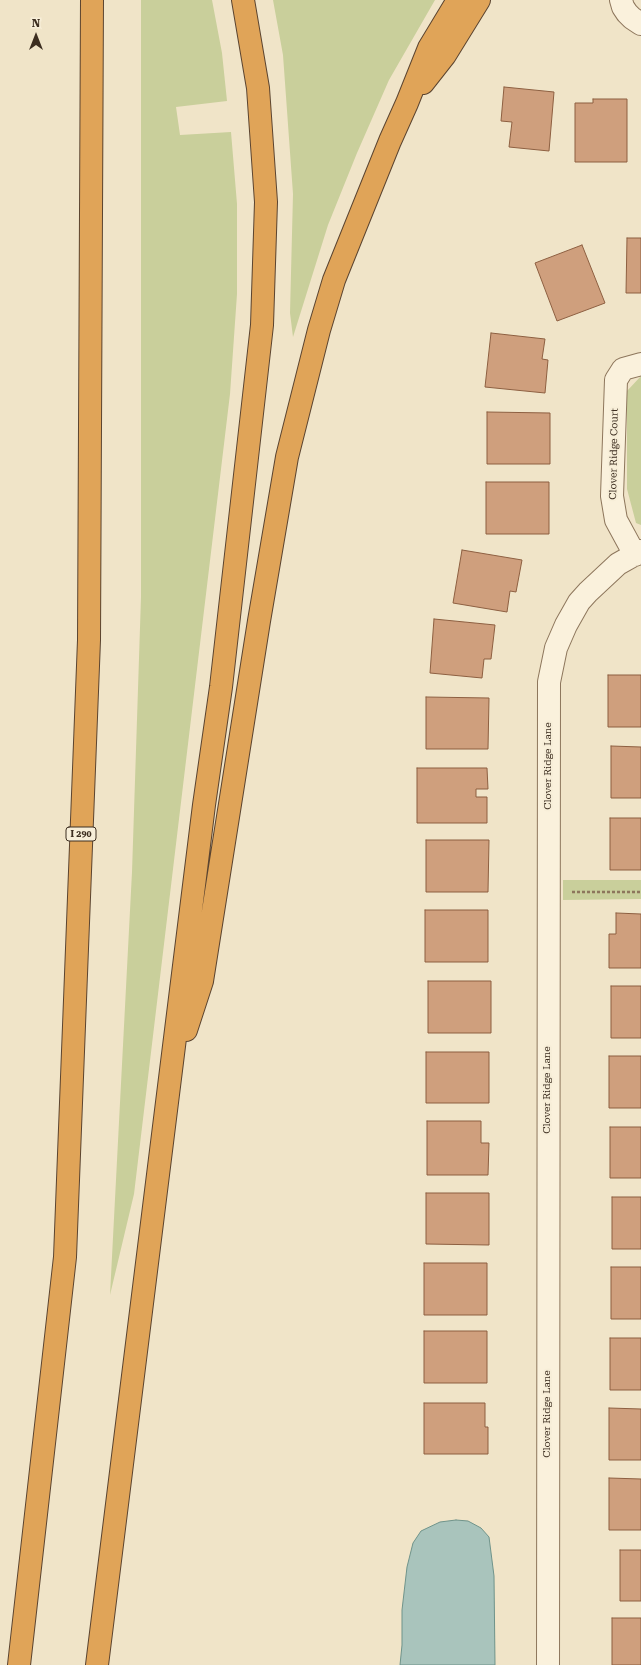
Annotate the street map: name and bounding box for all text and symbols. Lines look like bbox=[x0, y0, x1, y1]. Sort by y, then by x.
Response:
north arrow bbox=[16, 16, 56, 56]
text: N bbox=[32, 17, 40, 30]
street label: Clover Ridge Court bbox=[607, 408, 621, 500]
street label: Clover Ridge Lane bbox=[542, 722, 554, 810]
road number: I 290 bbox=[66, 827, 96, 841]
street label: Clover Ridge Lane bbox=[541, 1046, 553, 1134]
street label: Clover Ridge Lane bbox=[541, 1370, 553, 1458]

